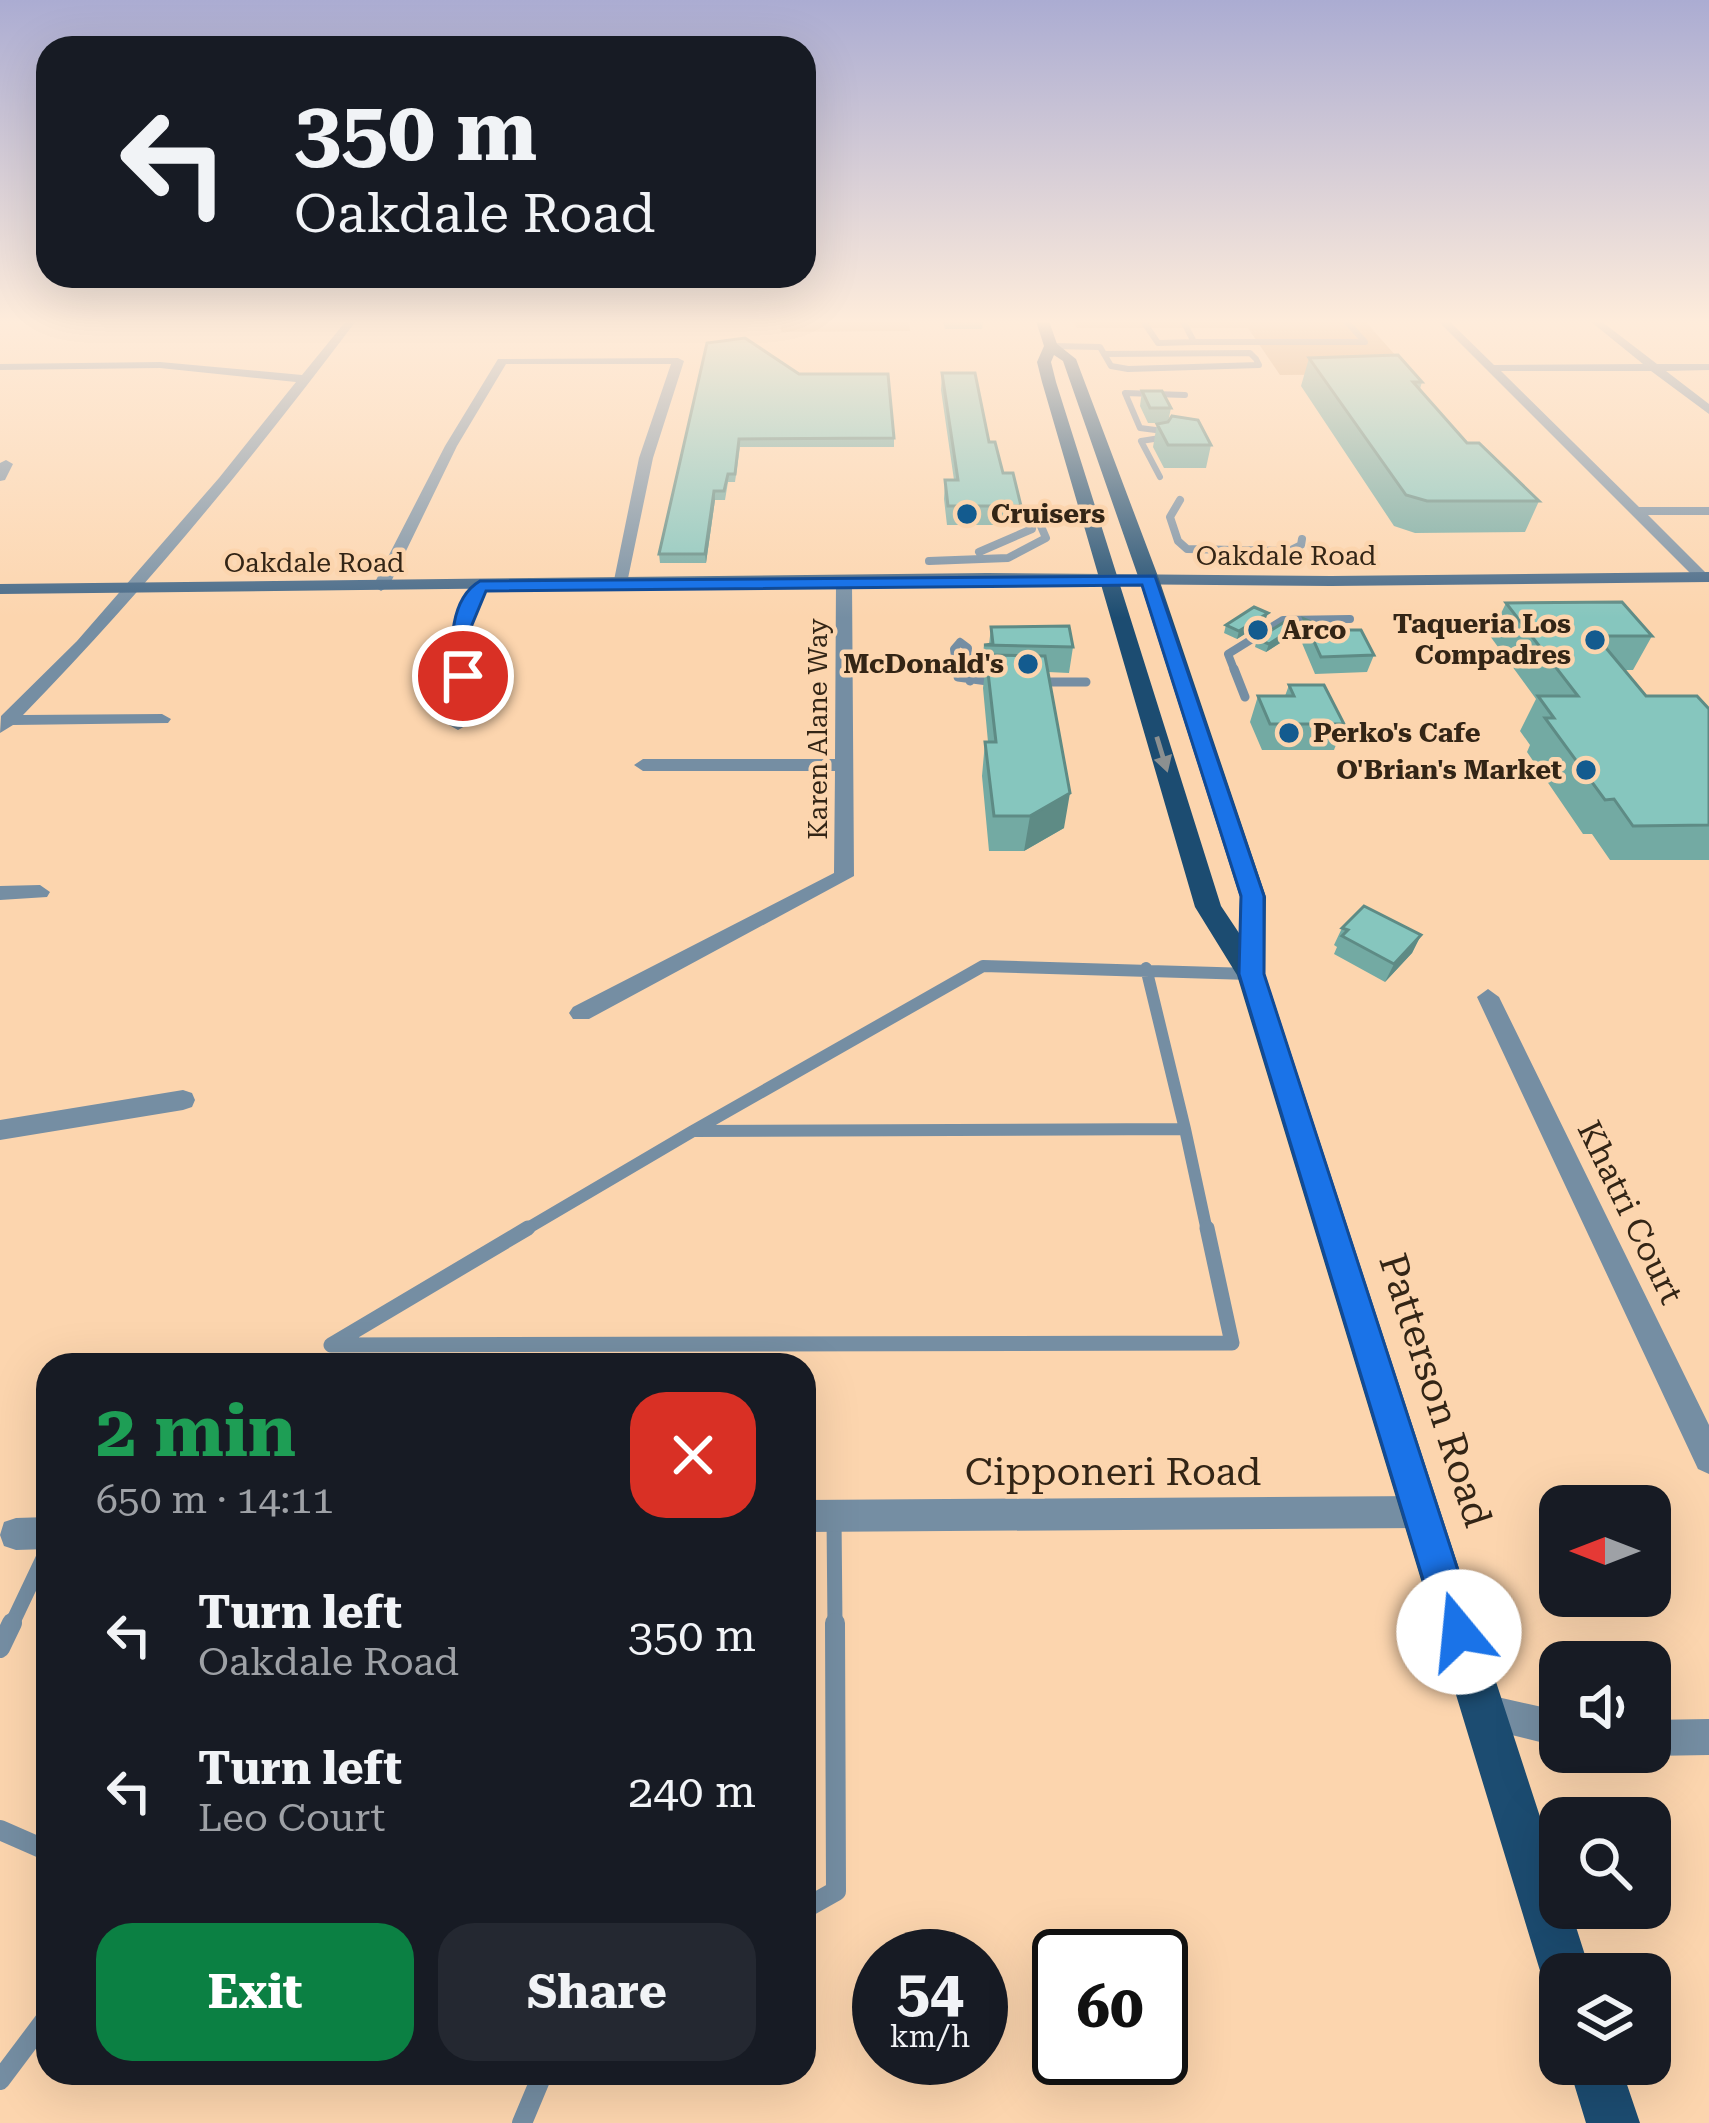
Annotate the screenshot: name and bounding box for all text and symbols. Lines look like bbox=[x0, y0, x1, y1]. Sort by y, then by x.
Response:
text: 350 m bbox=[294, 82, 537, 180]
icon: left bbox=[96, 84, 252, 240]
text: Oakdale Road bbox=[294, 182, 655, 245]
place label: Cruisers bbox=[991, 498, 1105, 530]
marker: Cruisers bbox=[954, 501, 980, 527]
street label: Oakdale Road bbox=[1196, 540, 1376, 572]
street label: Oakdale Road bbox=[224, 547, 404, 579]
place label: Taqueria Los Compadres bbox=[1393, 608, 1571, 671]
place label: Arco bbox=[1282, 614, 1347, 646]
marker: Arco bbox=[1245, 617, 1271, 643]
street label: Karen Alane Way bbox=[802, 618, 834, 840]
pin bbox=[412, 625, 514, 727]
marker: Taqueria Los Compadres bbox=[1582, 627, 1608, 653]
icon: arrive bbox=[430, 643, 496, 709]
place label: McDonald's bbox=[843, 648, 1004, 680]
marker: McDonald's bbox=[1015, 651, 1041, 677]
place label: Perko's Cafe bbox=[1313, 717, 1481, 749]
marker: Perko's Cafe bbox=[1276, 720, 1302, 746]
one-way arrow bbox=[1154, 736, 1172, 773]
place label: O'Brian's Market bbox=[1336, 754, 1562, 786]
marker: O'Brian's Market bbox=[1573, 757, 1599, 783]
street label: Khatri Court bbox=[1569, 1114, 1692, 1310]
street label: Patterson Road bbox=[1369, 1248, 1501, 1533]
text: 2 min bbox=[96, 1389, 296, 1474]
button: close bbox=[630, 1392, 756, 1518]
street label: Cipponeri Road bbox=[965, 1449, 1261, 1495]
text: 650 m · 14:11 bbox=[96, 1477, 334, 1523]
north arrow bbox=[1539, 1485, 1671, 1617]
map controls bbox=[1539, 1485, 1671, 2085]
position arrow bbox=[1396, 1569, 1522, 1695]
text: Turn left bbox=[198, 1586, 402, 1639]
icon: left bbox=[96, 1602, 162, 1668]
text: 350 m bbox=[628, 1609, 756, 1662]
text: Oakdale Road bbox=[198, 1639, 459, 1685]
button: sound bbox=[1539, 1641, 1671, 1773]
text: Turn left bbox=[198, 1742, 402, 1795]
icon: left bbox=[96, 1758, 162, 1824]
text: 240 m bbox=[628, 1765, 756, 1818]
text: Leo Court bbox=[198, 1795, 385, 1841]
button: search bbox=[1539, 1797, 1671, 1929]
button: Exit bbox=[96, 1923, 414, 2061]
button: Share bbox=[438, 1923, 756, 2061]
speed limit sign: 60 bbox=[1032, 1929, 1188, 2085]
button: layers bbox=[1539, 1953, 1671, 2085]
text: 54 bbox=[896, 1956, 964, 2027]
text: km/h bbox=[890, 2019, 970, 2054]

